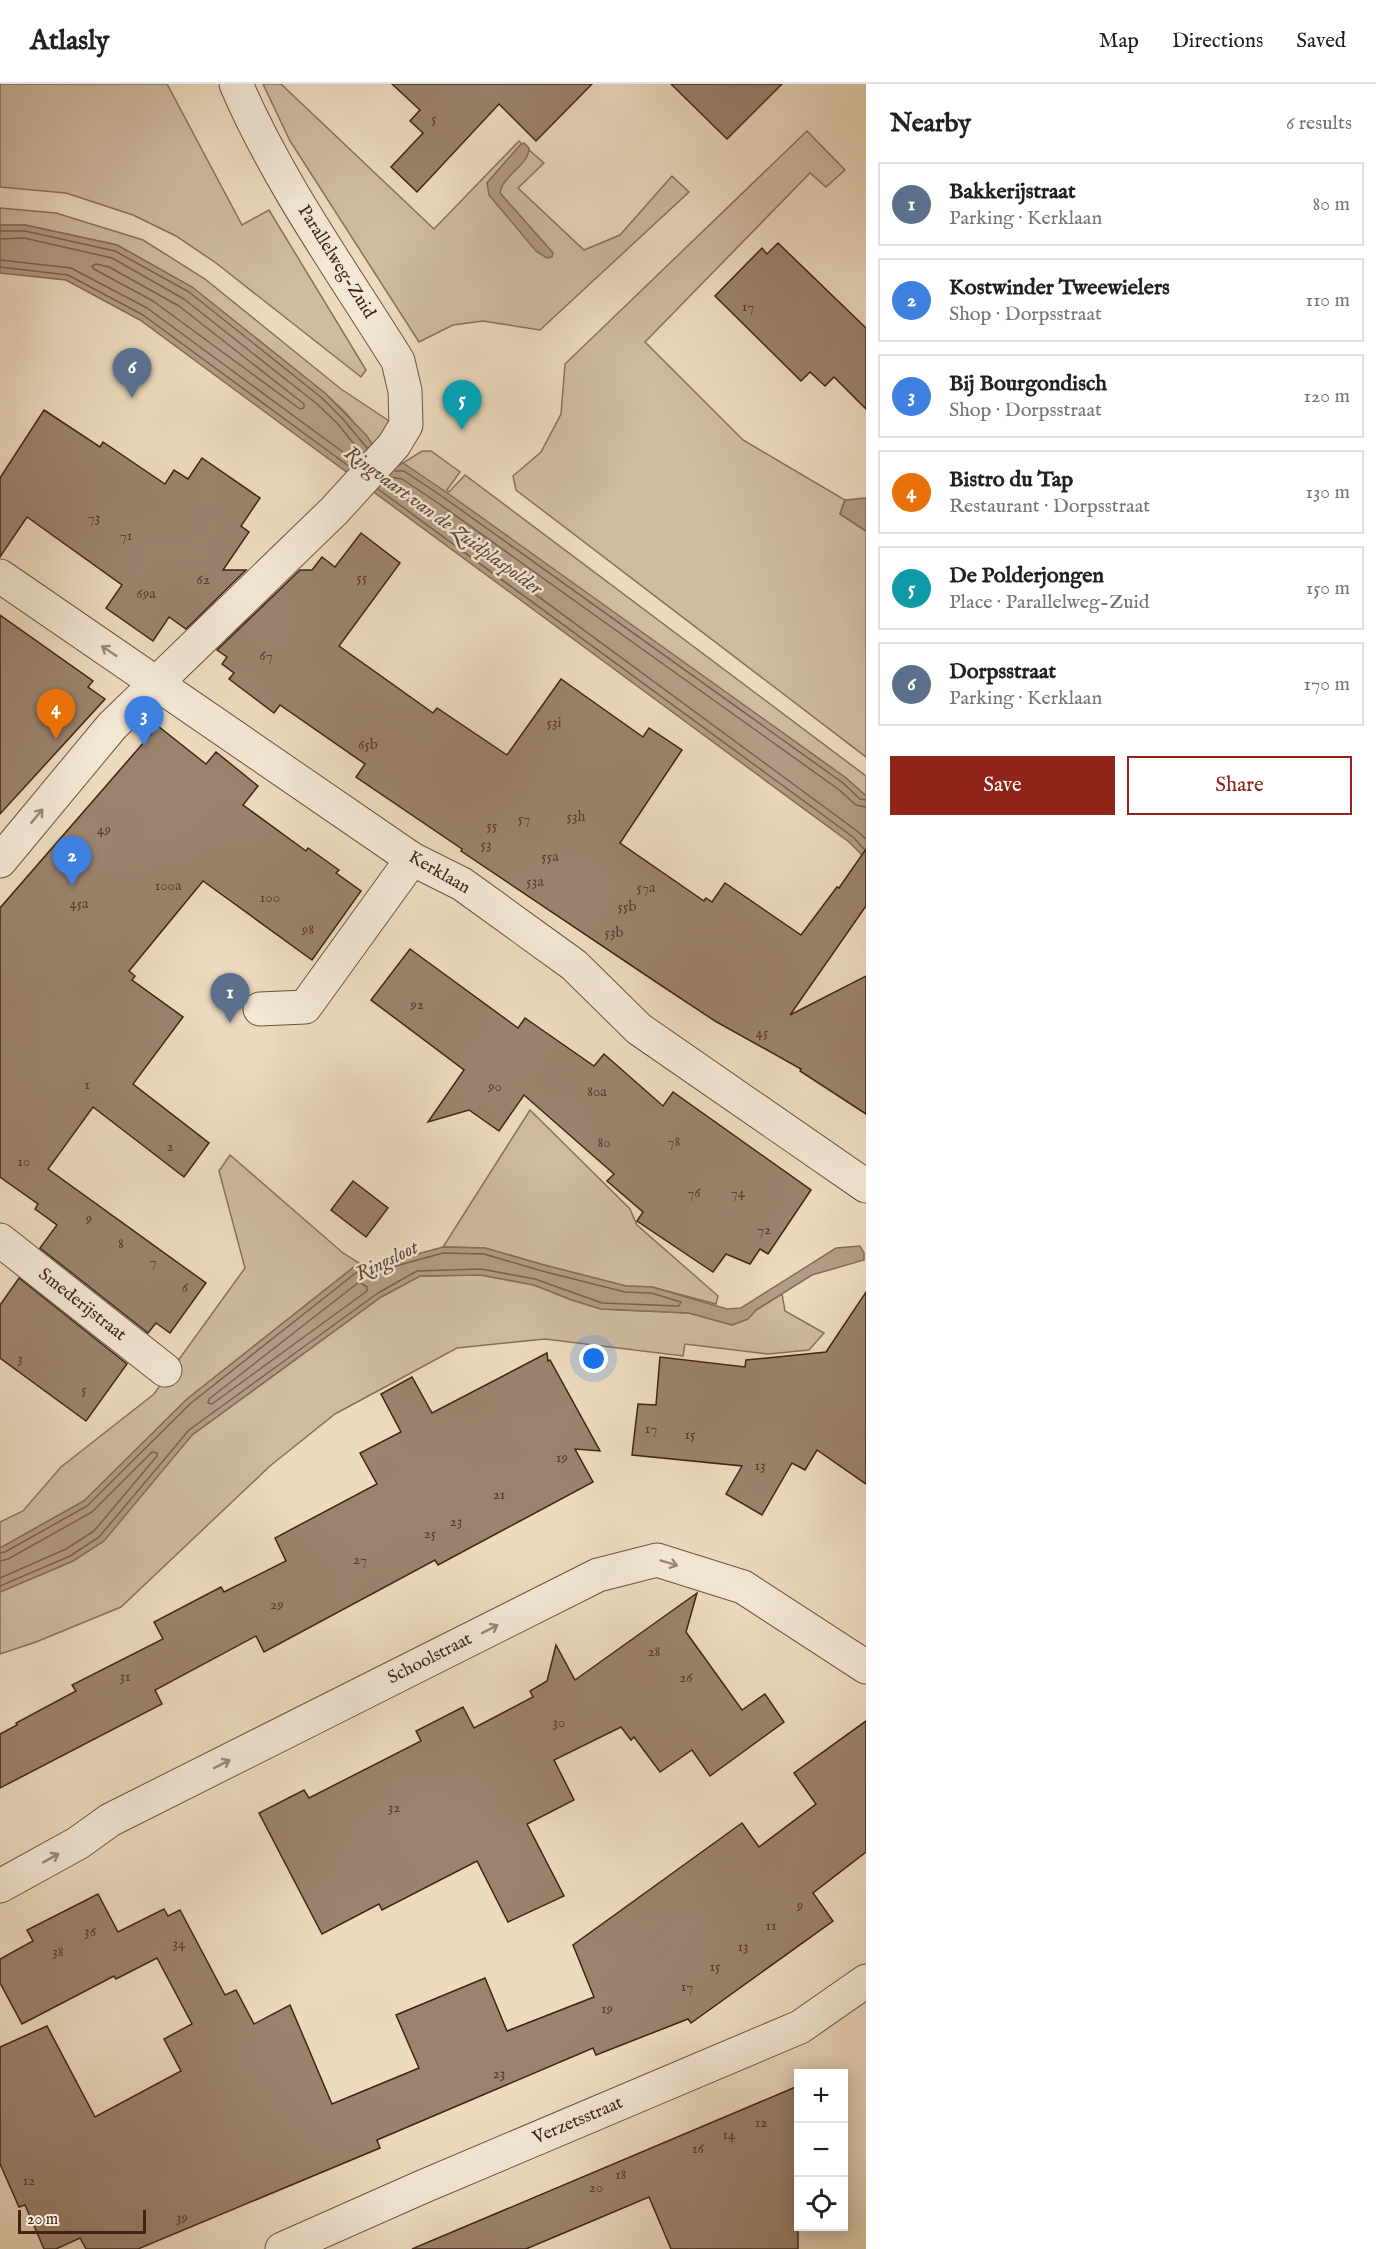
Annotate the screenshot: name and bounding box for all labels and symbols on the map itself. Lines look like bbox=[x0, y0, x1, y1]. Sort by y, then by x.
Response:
house number: 5 bbox=[431, 109, 437, 128]
street label: Parallelweg-Zuid bbox=[292, 201, 380, 323]
house number: 17 bbox=[742, 297, 754, 316]
pin: 6 bbox=[112, 348, 152, 398]
pin: 5 bbox=[442, 380, 482, 430]
water label: Ringvaart van de Zuidplaspolder bbox=[339, 441, 548, 603]
house number: 73 bbox=[88, 508, 100, 527]
house number: 71 bbox=[120, 526, 132, 545]
house number: 55 bbox=[357, 568, 368, 587]
house number: 62 bbox=[196, 570, 210, 589]
house number: 69a bbox=[136, 584, 156, 603]
one-way arrow bbox=[101, 644, 118, 657]
house number: 67 bbox=[259, 646, 273, 665]
pin: 4 bbox=[36, 690, 76, 739]
pin: 3 bbox=[124, 696, 164, 746]
house number: 53i bbox=[546, 713, 562, 732]
house number: 65b bbox=[358, 735, 378, 754]
house number: 53h bbox=[566, 807, 586, 826]
one-way arrow bbox=[31, 808, 44, 824]
house number: 57 bbox=[518, 809, 530, 828]
house number: 55 bbox=[487, 816, 498, 835]
house number: 49 bbox=[97, 820, 111, 839]
house number: 53 bbox=[480, 835, 492, 854]
pin: 2 bbox=[52, 836, 92, 886]
street label: Kerklaan bbox=[404, 846, 474, 900]
house number: 55a bbox=[541, 847, 559, 866]
house number: 53a bbox=[526, 872, 544, 891]
house number: 100a bbox=[155, 876, 182, 895]
house number: 57a bbox=[637, 878, 656, 897]
house number: 100 bbox=[260, 888, 280, 907]
house number: 45a bbox=[69, 894, 89, 913]
house number: 55b bbox=[618, 897, 636, 916]
house number: 98 bbox=[301, 920, 314, 939]
house number: 53b bbox=[604, 923, 624, 942]
pin: 1 bbox=[210, 974, 250, 1023]
house number: 92 bbox=[409, 995, 424, 1014]
house number: 45 bbox=[756, 1023, 769, 1042]
house number: 1 bbox=[84, 1075, 90, 1094]
house number: 90 bbox=[487, 1077, 502, 1096]
house number: 80a bbox=[587, 1082, 607, 1101]
house number: 78 bbox=[668, 1132, 681, 1151]
house number: 80 bbox=[597, 1133, 611, 1152]
house number: 2 bbox=[166, 1137, 174, 1156]
house number: 10 bbox=[18, 1152, 30, 1171]
house number: 76 bbox=[687, 1183, 701, 1202]
house number: 74 bbox=[731, 1183, 746, 1202]
house number: 9 bbox=[85, 1209, 92, 1228]
house number: 72 bbox=[757, 1220, 771, 1239]
house number: 8 bbox=[118, 1234, 124, 1253]
water label: Ringsloot bbox=[351, 1234, 424, 1288]
house number: 7 bbox=[149, 1252, 157, 1271]
street label: Smederijstraat bbox=[33, 1263, 131, 1347]
house number: 6 bbox=[182, 1278, 189, 1297]
your location bbox=[579, 1344, 608, 1373]
house number: 3 bbox=[17, 1349, 23, 1368]
house number: 5 bbox=[81, 1380, 87, 1399]
house number: 17 bbox=[645, 1419, 657, 1438]
house number: 15 bbox=[684, 1425, 696, 1444]
house number: 19 bbox=[556, 1448, 568, 1467]
house number: 13 bbox=[754, 1456, 766, 1475]
house number: 21 bbox=[493, 1485, 505, 1504]
house number: 23 bbox=[450, 1512, 462, 1531]
house number: 25 bbox=[424, 1524, 437, 1543]
house number: 27 bbox=[353, 1550, 367, 1569]
one-way arrow bbox=[659, 1559, 678, 1570]
house number: 29 bbox=[270, 1595, 284, 1614]
one-way arrow bbox=[480, 1623, 498, 1635]
street label: Schoolstraat bbox=[384, 1628, 476, 1690]
house number: 28 bbox=[648, 1642, 661, 1661]
house number: 31 bbox=[119, 1667, 131, 1686]
house number: 26 bbox=[679, 1668, 693, 1687]
house number: 30 bbox=[553, 1713, 565, 1732]
one-way arrow bbox=[212, 1757, 230, 1769]
house number: 32 bbox=[388, 1798, 400, 1817]
one-way arrow bbox=[42, 1852, 59, 1864]
house number: 9 bbox=[796, 1896, 803, 1915]
house number: 11 bbox=[765, 1916, 777, 1935]
house number: 36 bbox=[84, 1922, 97, 1941]
house number: 34 bbox=[173, 1934, 186, 1953]
house number: 13 bbox=[737, 1937, 749, 1956]
house number: 38 bbox=[52, 1942, 64, 1961]
house number: 15 bbox=[709, 1957, 721, 1976]
house number: 17 bbox=[681, 1977, 693, 1996]
house number: 19 bbox=[601, 1999, 613, 2018]
house number: 23 bbox=[493, 2064, 505, 2083]
street label: Verzetsstraat bbox=[529, 2092, 627, 2151]
house number: 12 bbox=[755, 2113, 767, 2132]
house number: 14 bbox=[723, 2125, 736, 2144]
house number: 16 bbox=[692, 2139, 705, 2158]
house number: 18 bbox=[615, 2165, 627, 2184]
house number: 12 bbox=[23, 2171, 35, 2190]
house number: 20 bbox=[589, 2178, 603, 2197]
scale bar bbox=[18, 2207, 146, 2234]
house number: 39 bbox=[176, 2208, 188, 2227]

